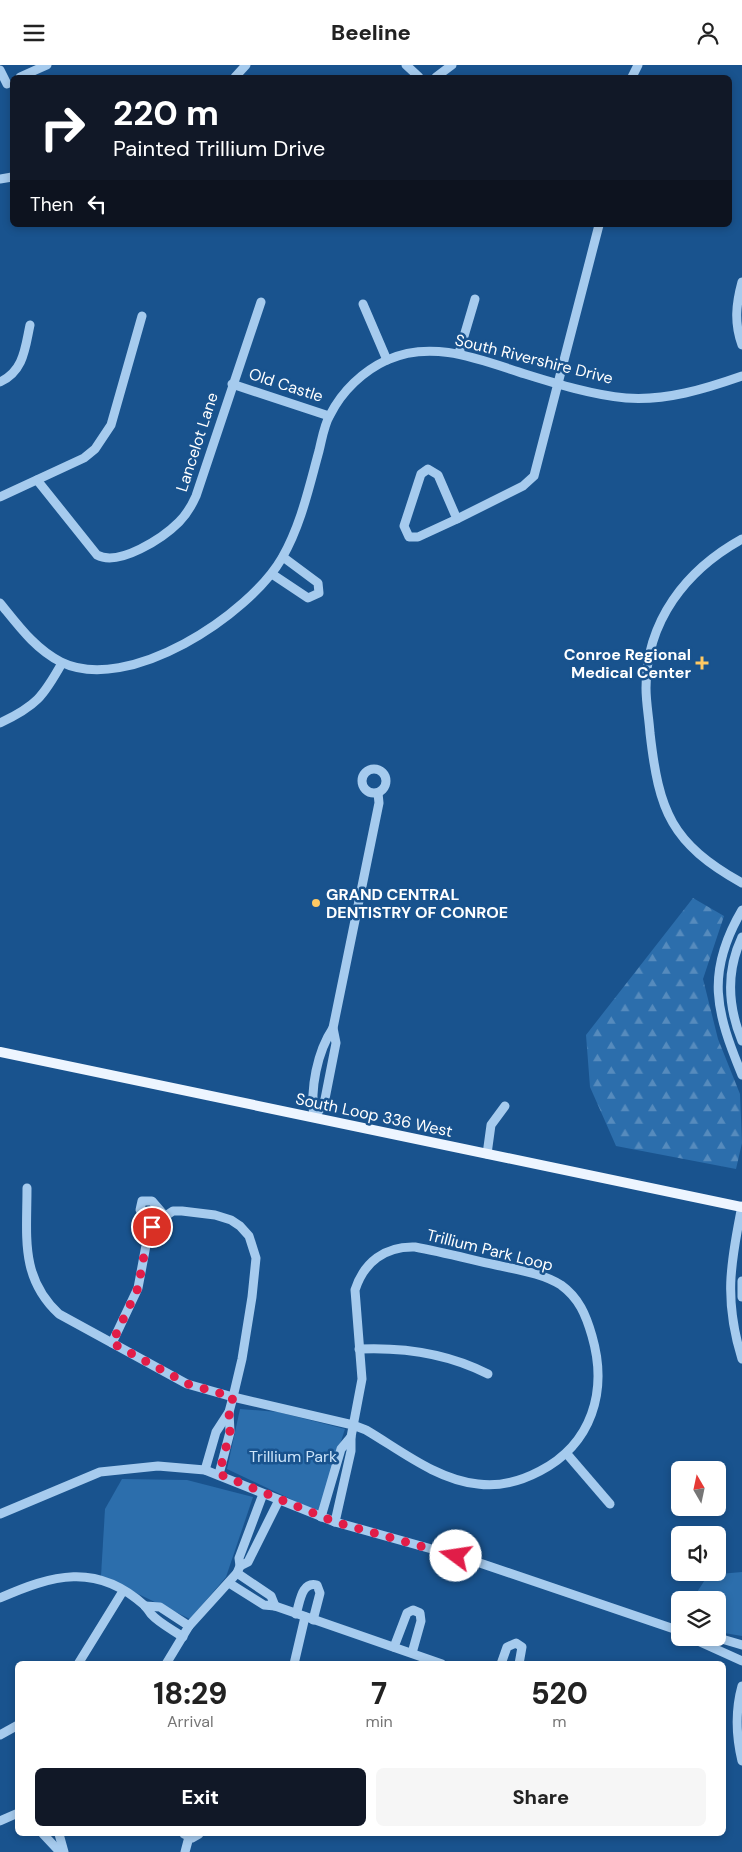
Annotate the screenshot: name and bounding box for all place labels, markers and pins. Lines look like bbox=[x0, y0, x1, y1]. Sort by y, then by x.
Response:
place label: Conroe Regional Medical Center bbox=[564, 644, 691, 683]
marker: Conroe Regional Medical Center bbox=[695, 656, 709, 670]
place label: GRAND CENTRAL DENTISTRY OF CONROE bbox=[326, 884, 508, 923]
marker: GRAND CENTRAL DENTISTRY OF CONROE bbox=[310, 897, 322, 909]
pin bbox=[131, 1206, 173, 1248]

